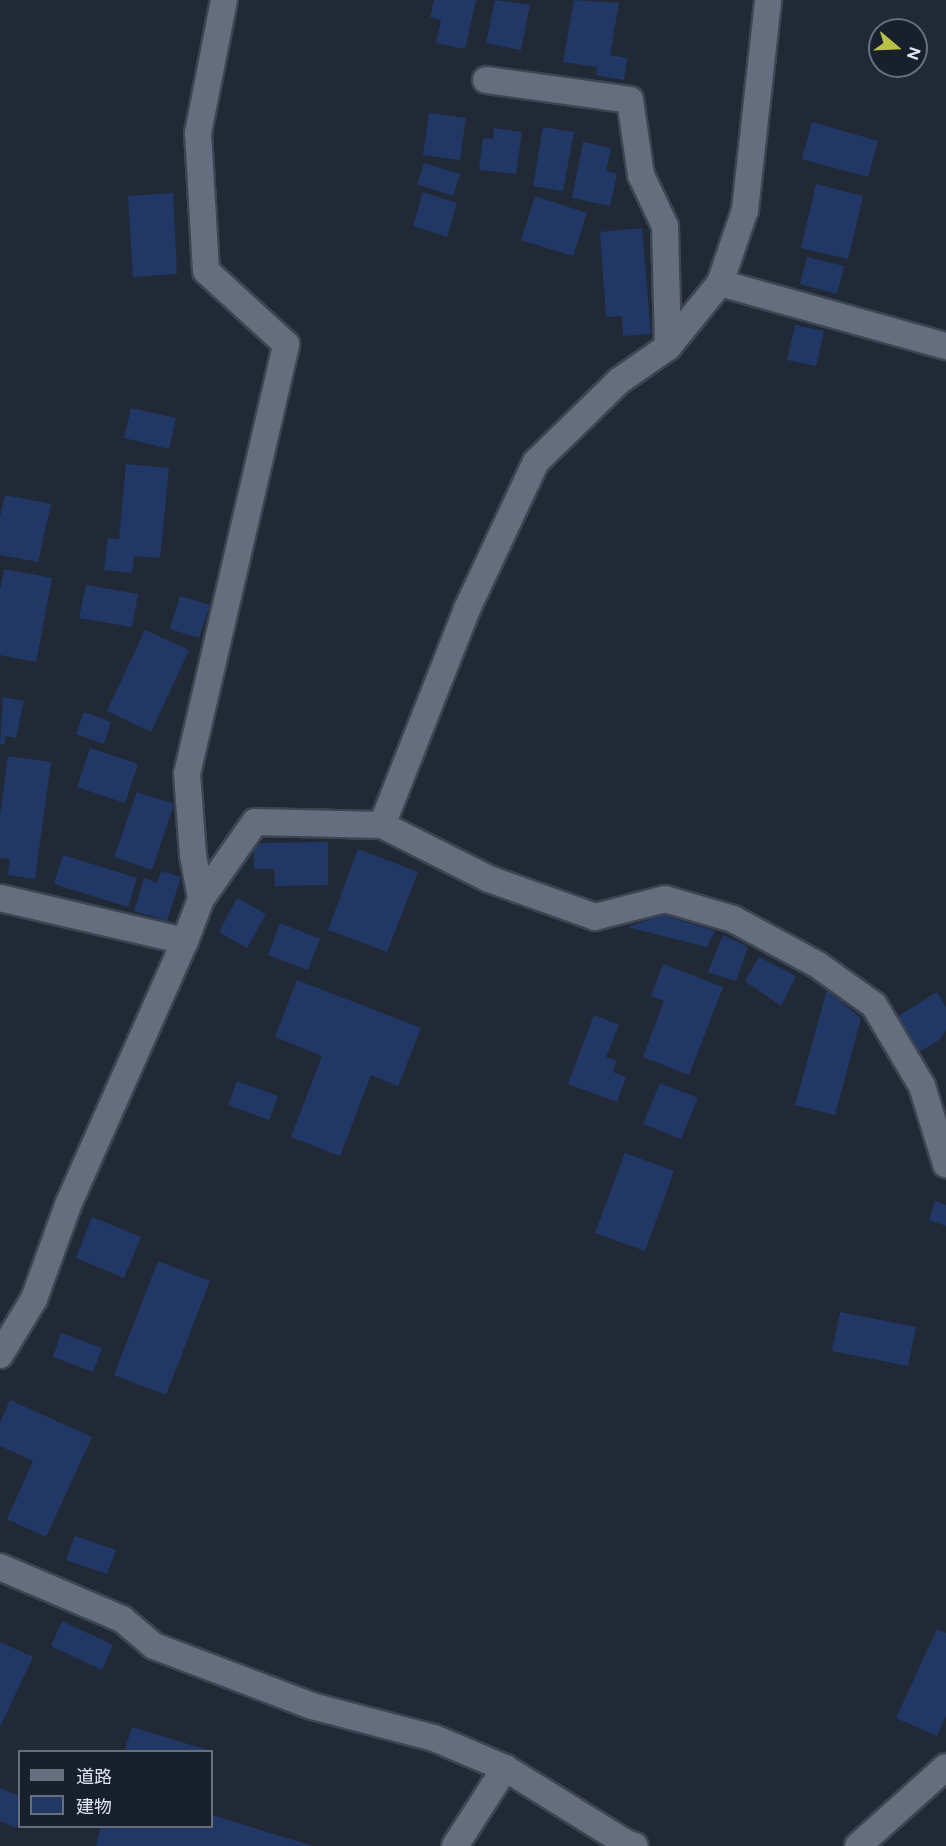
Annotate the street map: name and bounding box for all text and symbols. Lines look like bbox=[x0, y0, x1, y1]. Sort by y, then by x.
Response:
north arrow bbox=[868, 18, 928, 78]
text: N bbox=[903, 44, 925, 62]
legend bbox=[18, 1750, 213, 1828]
text: 道路 bbox=[76, 1766, 112, 1788]
text: 建物 bbox=[76, 1796, 112, 1818]

